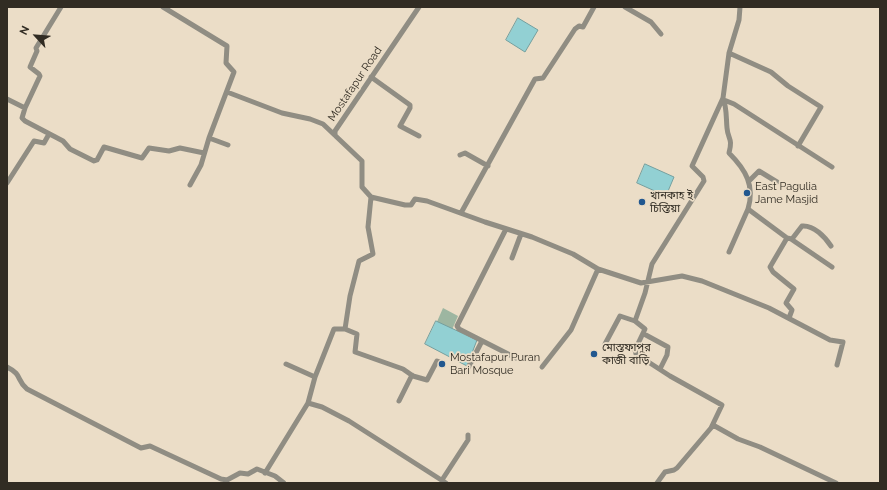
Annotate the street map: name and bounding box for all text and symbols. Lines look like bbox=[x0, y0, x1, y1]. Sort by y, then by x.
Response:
north arrow bbox=[16, 16, 56, 56]
text: N bbox=[17, 24, 32, 37]
street label: Mostafapur Road bbox=[325, 44, 385, 124]
place label: East Pagulia Jame Masjid bbox=[755, 180, 818, 206]
marker: East Pagulia Jame Masjid bbox=[742, 188, 752, 198]
place label: খানকাহ ই চিস্তিয়া bbox=[650, 189, 693, 215]
marker: খানকাহ ই চিস্তিয়া bbox=[637, 197, 647, 207]
place label: মোস্তফাপুর কাজী বাড়ি bbox=[602, 341, 651, 367]
marker: মোস্তফাপুর কাজী বাড়ি bbox=[589, 349, 599, 359]
place label: Mostafapur Puran Bari Mosque bbox=[450, 351, 540, 377]
marker: Mostafapur Puran Bari Mosque bbox=[437, 359, 447, 369]

